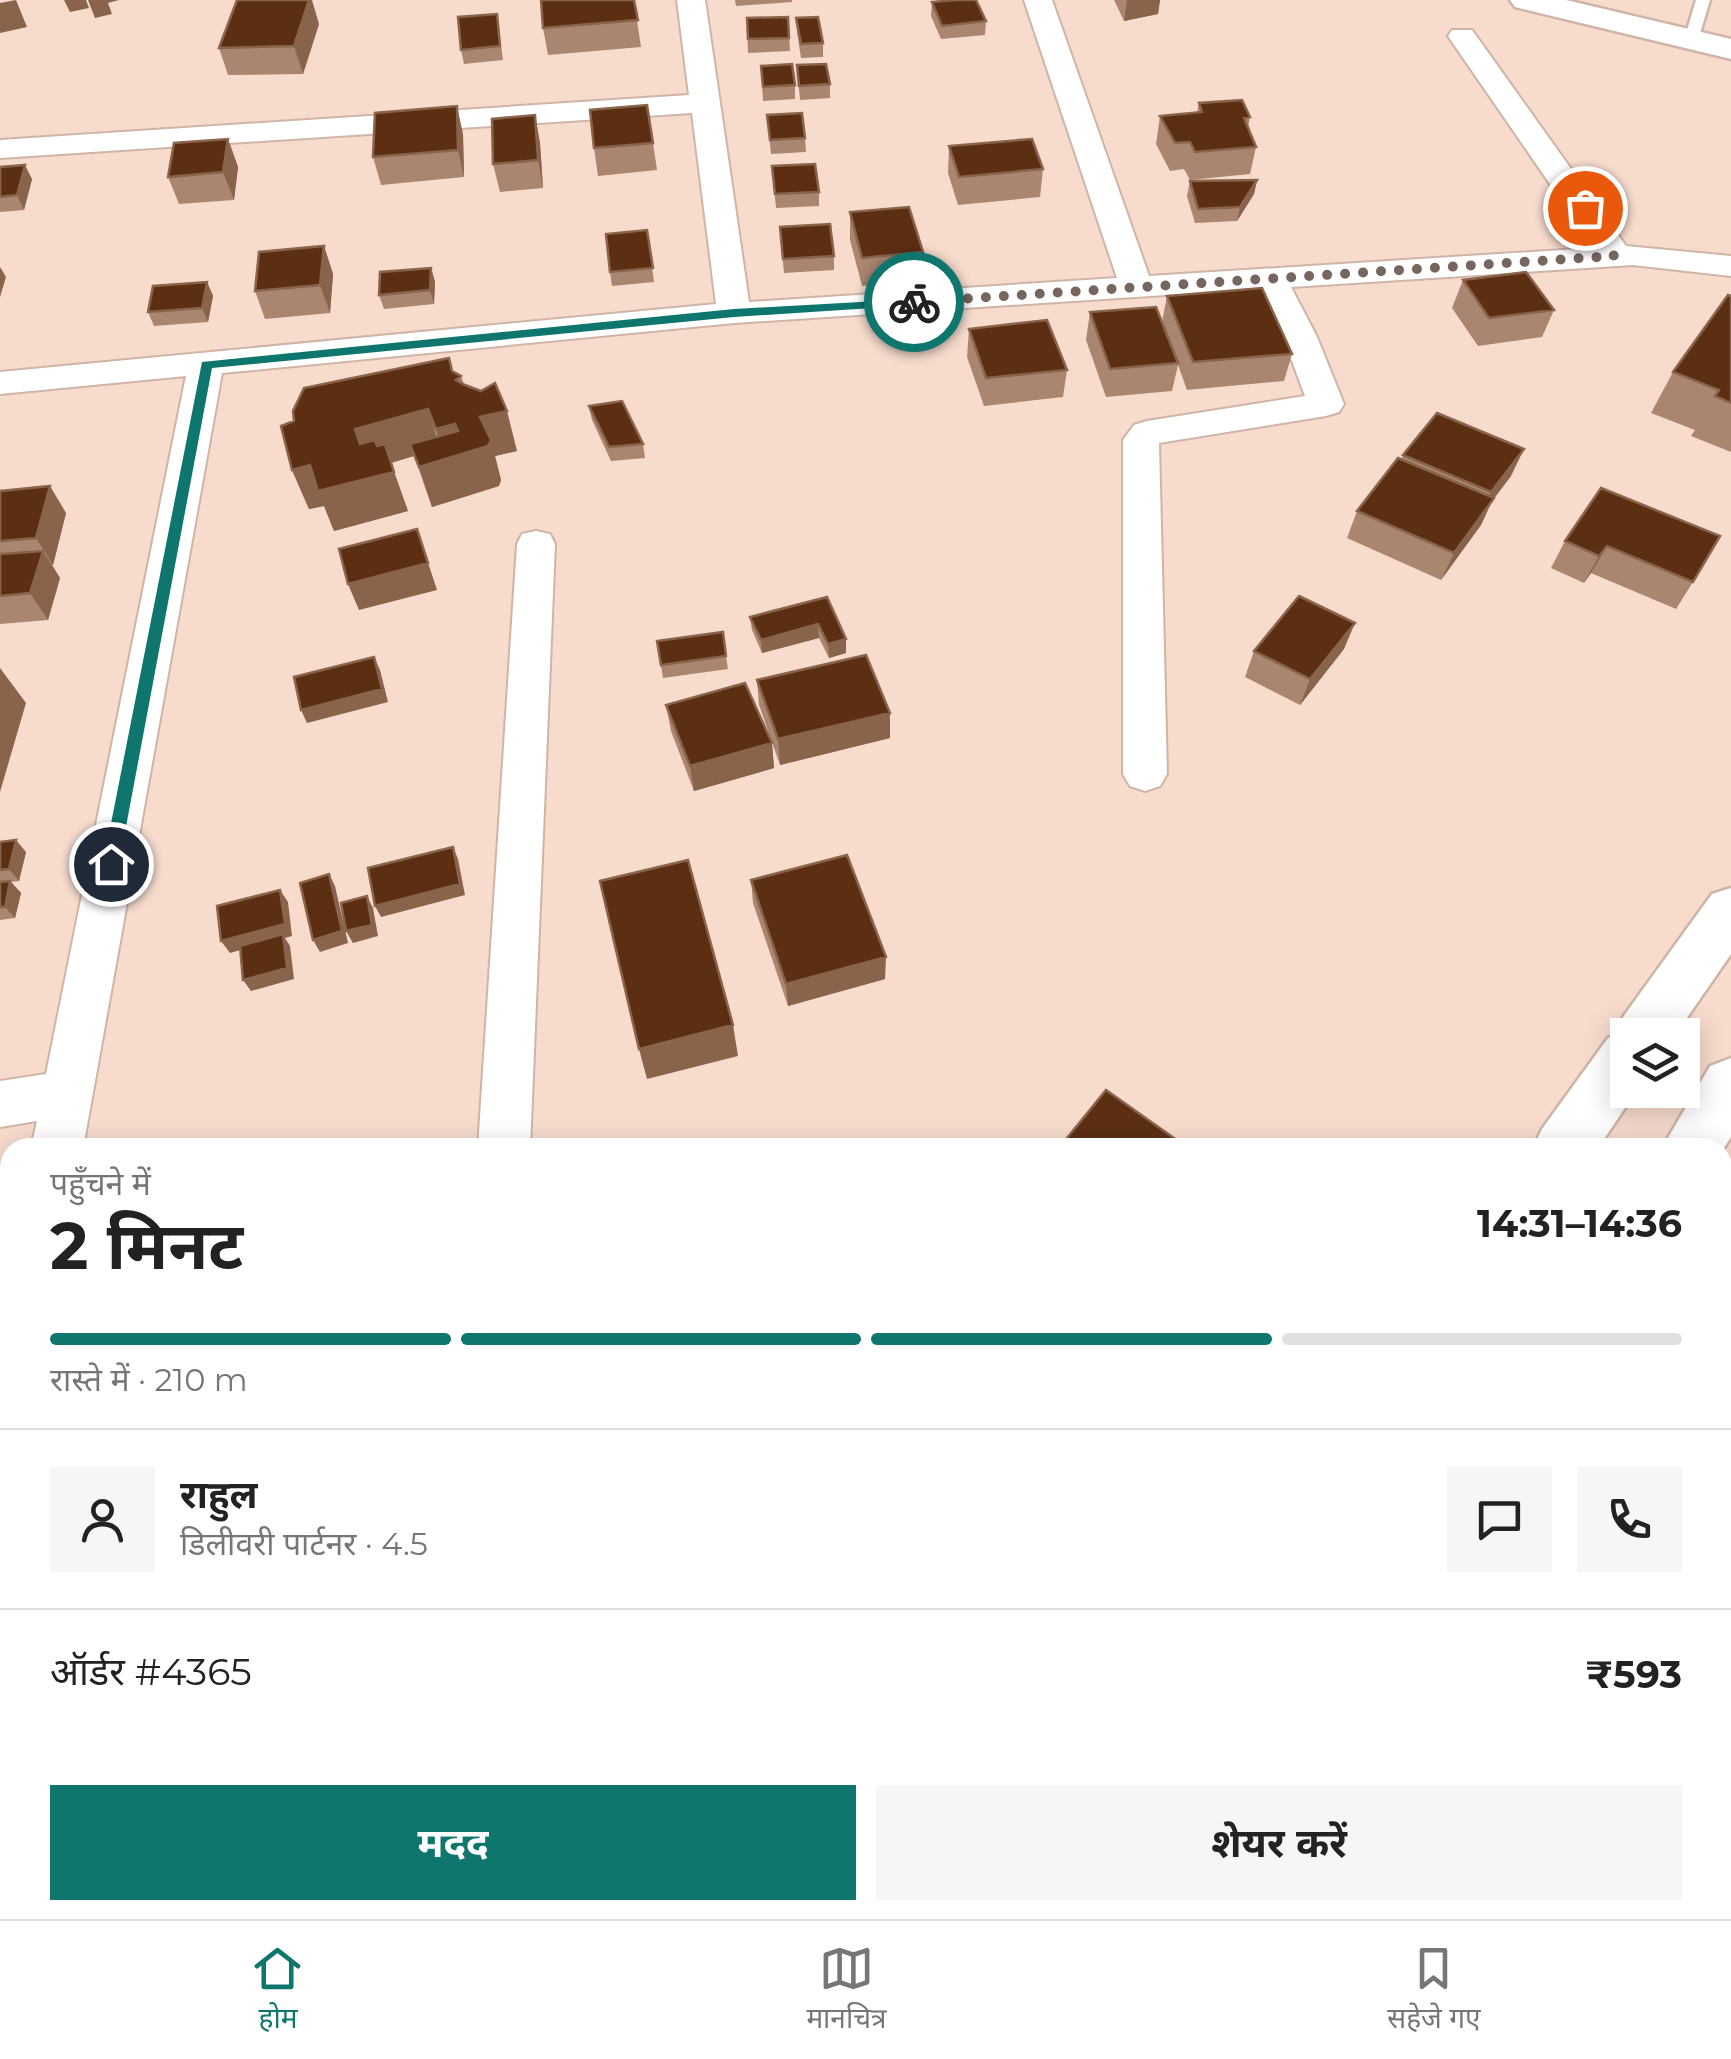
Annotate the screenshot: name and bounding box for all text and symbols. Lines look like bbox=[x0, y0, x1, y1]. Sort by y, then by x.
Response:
pin bbox=[1543, 166, 1628, 251]
icon: bag bbox=[1558, 181, 1613, 236]
courier bbox=[864, 252, 964, 352]
icon: bike bbox=[887, 275, 942, 330]
pin bbox=[69, 822, 154, 907]
icon: home bbox=[84, 837, 139, 892]
map controls bbox=[1610, 1018, 1700, 1108]
button: layers bbox=[1610, 1018, 1700, 1108]
text: पहुँचने में bbox=[50, 1164, 151, 1203]
text: 14:31–14:36 bbox=[1477, 1200, 1682, 1247]
text: 2 मिनट bbox=[50, 1206, 243, 1285]
text: रास्ते में · 210 m bbox=[50, 1360, 248, 1399]
button: person bbox=[50, 1467, 155, 1572]
button: chat bbox=[1447, 1467, 1552, 1572]
button: phone bbox=[1577, 1467, 1682, 1572]
text: राहुल bbox=[180, 1471, 257, 1518]
text: डिलीवरी पार्टनर · 4.5 bbox=[180, 1524, 428, 1563]
text: ऑर्डर #4365 bbox=[50, 1648, 252, 1695]
text: ₹593 bbox=[1586, 1651, 1682, 1698]
button: मदद bbox=[50, 1785, 856, 1900]
button: शेयर करें bbox=[876, 1785, 1682, 1900]
tab: होम bbox=[250, 1941, 305, 2039]
tab: मानचित्र bbox=[806, 1941, 886, 2039]
tab: सहेजे गए bbox=[1387, 1941, 1481, 2039]

